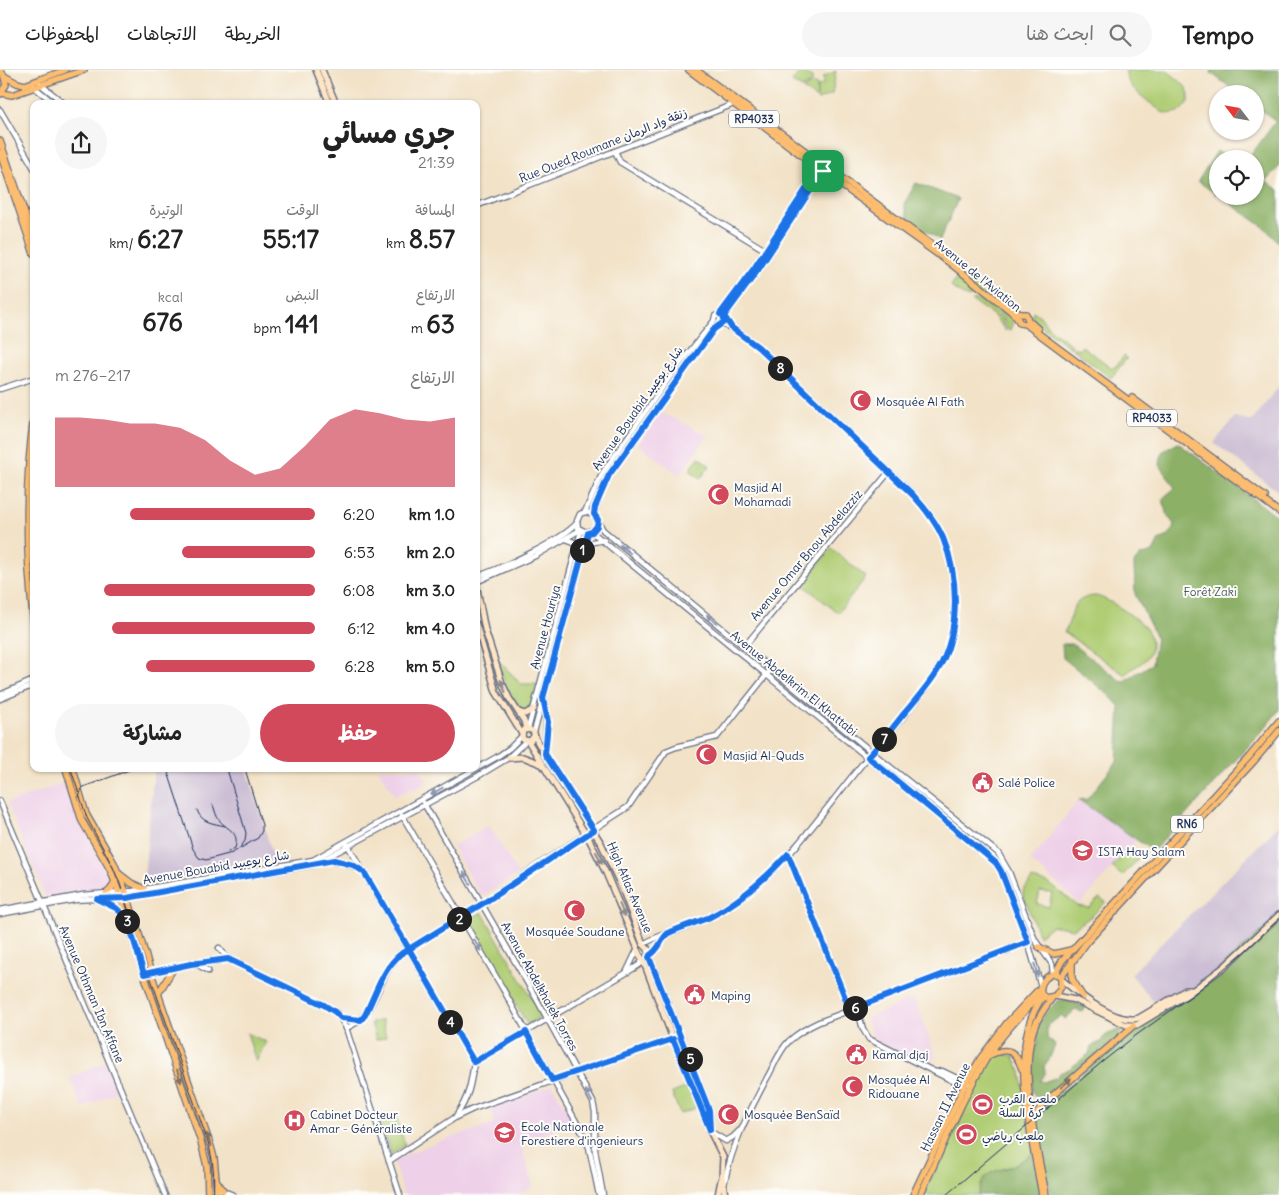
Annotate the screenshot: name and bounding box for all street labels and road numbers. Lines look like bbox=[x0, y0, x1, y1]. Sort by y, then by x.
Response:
street label: Rue Oued Roumane زنقة واد الرمان bbox=[517, 104, 690, 187]
road number: RP4033 bbox=[729, 111, 779, 128]
street label: Avenue de l'Aviation bbox=[932, 235, 1024, 315]
street label: Avenue Bouabid شارع بوعبيد bbox=[588, 343, 687, 474]
road number: RP4033 bbox=[1127, 409, 1177, 426]
street label: Avenue Omar Bnou Abdelazziz bbox=[747, 486, 865, 623]
street label: Avenue Houriya bbox=[527, 583, 564, 671]
street label: Avenue Abdelkrim El Khattabi bbox=[728, 627, 860, 739]
road number: RN6 bbox=[1171, 816, 1203, 832]
street label: High Atlas Avenue bbox=[604, 839, 656, 935]
street label: Avenue Bouabid شارع بوعبيد bbox=[142, 847, 291, 889]
street label: Avenue Abdelkhalek Torres bbox=[498, 919, 582, 1053]
street label: Avenue Othman Ibn Affane bbox=[56, 923, 128, 1065]
street label: Hassan II Avenue bbox=[917, 1060, 973, 1154]

